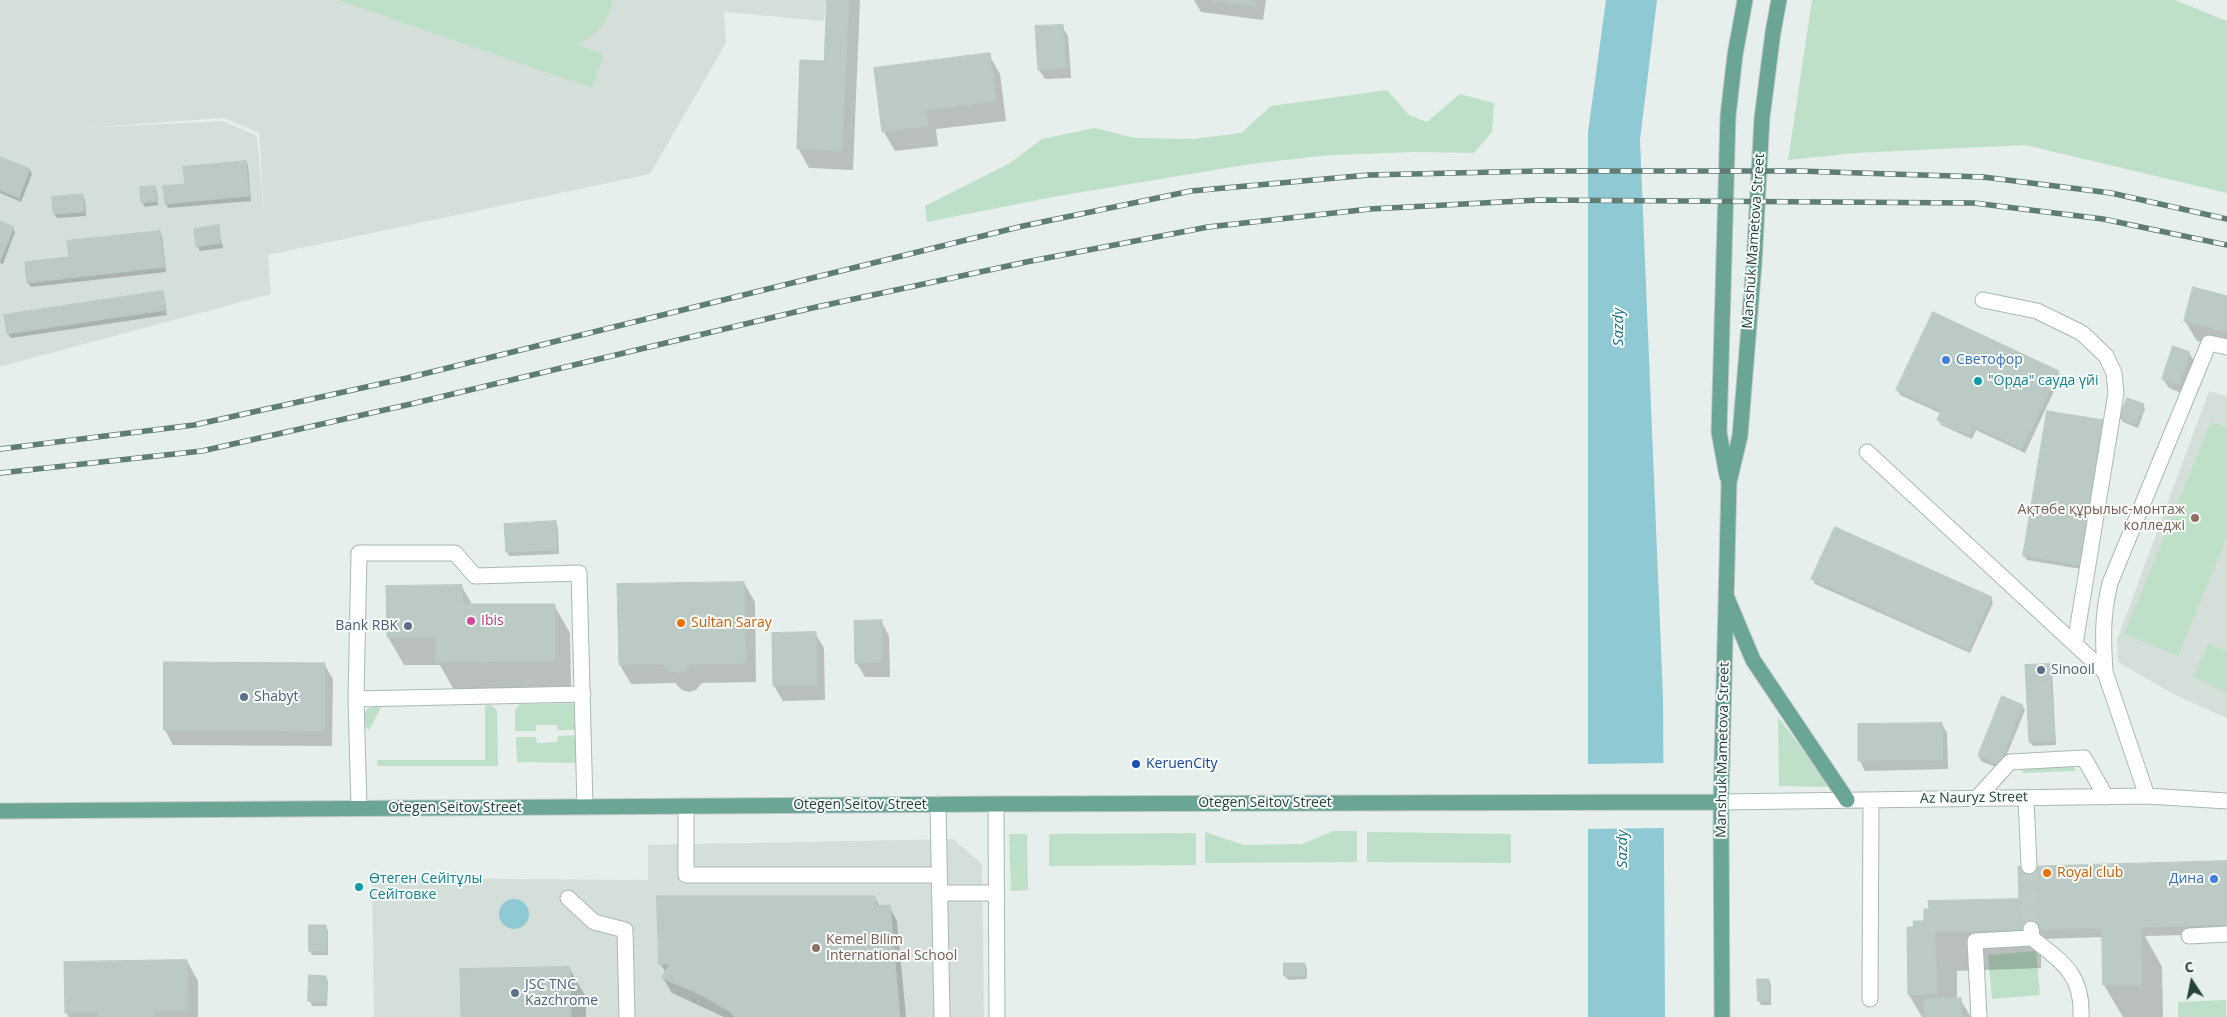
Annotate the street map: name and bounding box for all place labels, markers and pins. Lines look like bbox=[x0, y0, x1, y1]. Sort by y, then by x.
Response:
place label: Светофор bbox=[1956, 352, 2023, 368]
marker: Светофор bbox=[1940, 354, 1952, 366]
place label: "Орда" сауда үйі bbox=[1988, 373, 2098, 389]
marker: "Орда" сауда үйі bbox=[1972, 375, 1984, 387]
place label: Ақтөбе құрылыс-монтаж колледжі bbox=[2018, 502, 2185, 534]
marker: Ақтөбе құрылыс-монтаж колледжі bbox=[2189, 512, 2201, 524]
place label: Ibis bbox=[481, 613, 504, 629]
marker: Ibis bbox=[465, 615, 477, 627]
place label: Sultan Saray bbox=[691, 615, 772, 631]
marker: Sultan Saray bbox=[675, 617, 687, 629]
place label: Bank RBK bbox=[335, 618, 398, 634]
marker: Bank RBK bbox=[402, 620, 414, 632]
place label: Sinooil bbox=[2051, 662, 2095, 678]
marker: Sinooil bbox=[2035, 664, 2047, 676]
place label: Shabyt bbox=[254, 689, 299, 705]
marker: Shabyt bbox=[238, 691, 250, 703]
place label: KeruenCity bbox=[1146, 756, 1218, 772]
marker: KeruenCity bbox=[1130, 758, 1142, 770]
place label: Royal club bbox=[2057, 865, 2123, 881]
marker: Royal club bbox=[2041, 867, 2053, 879]
place label: Өтеген Сейітұлы Сейітовке bbox=[369, 871, 482, 904]
place label: Дина bbox=[2169, 871, 2204, 887]
marker: Дина bbox=[2208, 873, 2220, 885]
marker: Өтеген Сейітұлы Сейітовке bbox=[353, 881, 365, 893]
place label: Kemel Bilim International School bbox=[826, 932, 957, 964]
marker: Kemel Bilim International School bbox=[810, 942, 822, 954]
place label: JSC TNC Kazchrome bbox=[525, 977, 598, 1010]
marker: JSC TNC Kazchrome bbox=[509, 987, 521, 999]

